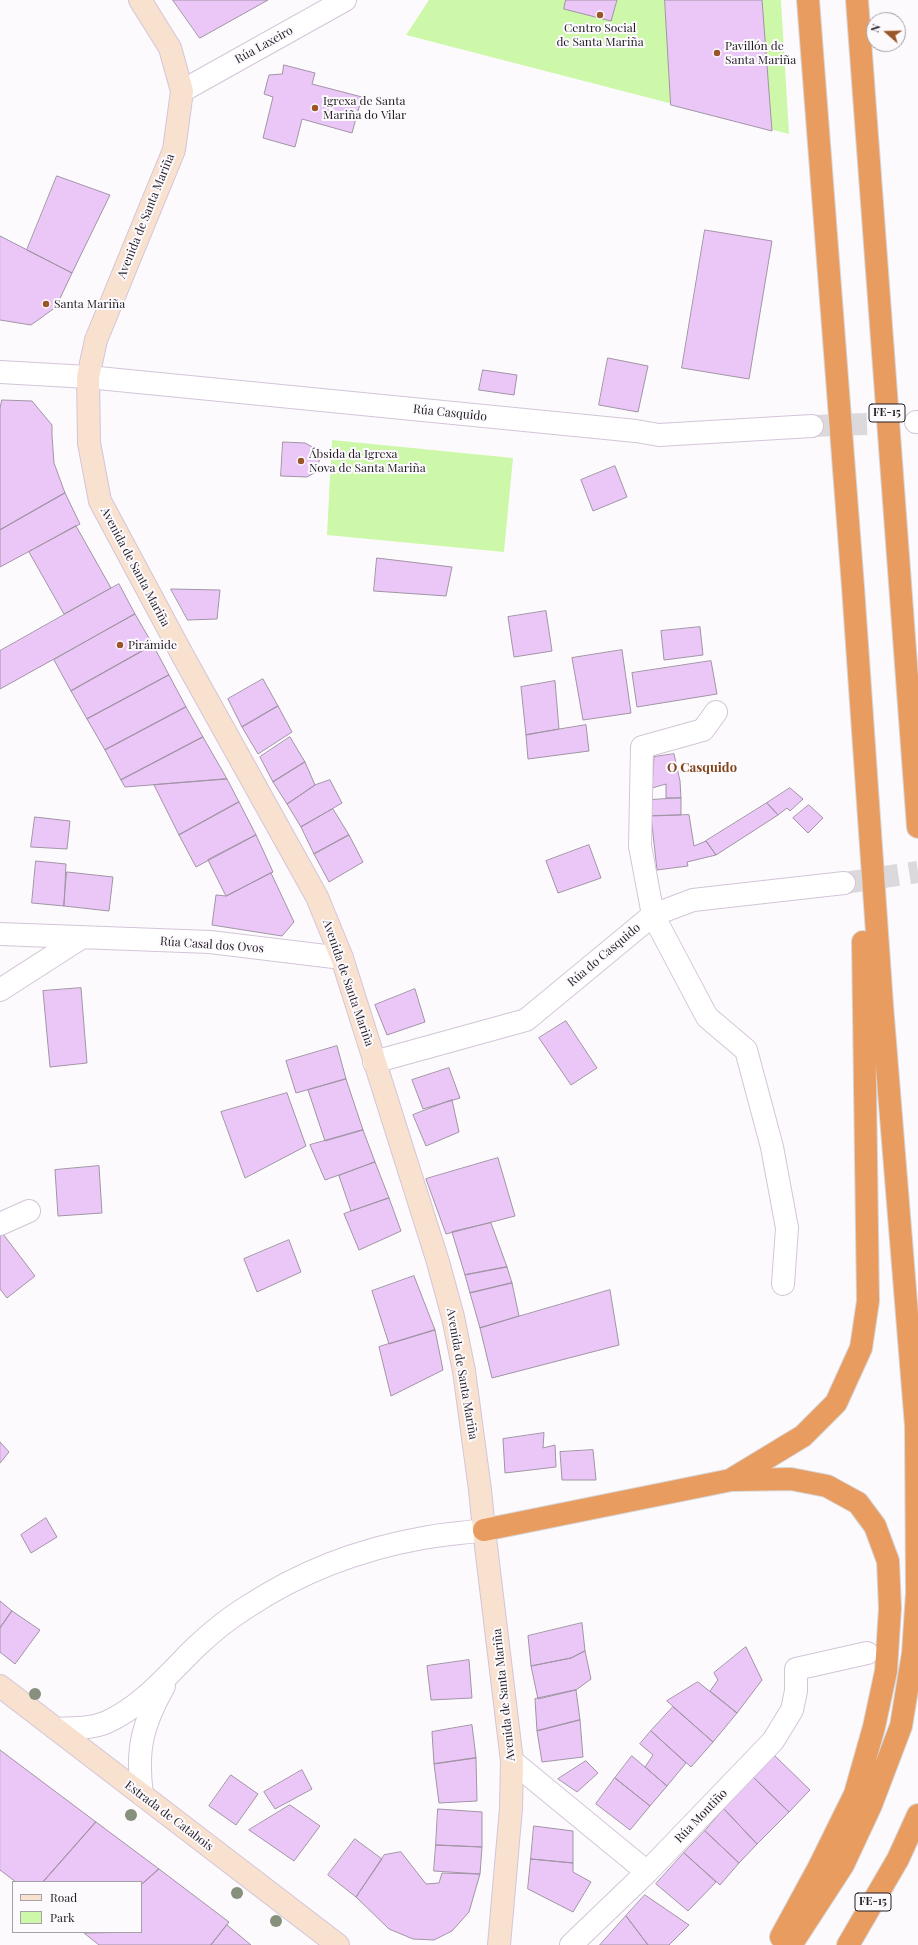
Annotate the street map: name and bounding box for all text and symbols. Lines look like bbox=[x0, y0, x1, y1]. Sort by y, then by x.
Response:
marker: Centro Social de Santa Mariña bbox=[595, 10, 605, 20]
north arrow bbox=[866, 12, 906, 52]
place label: Centro Social de Santa Mariña bbox=[556, 21, 644, 49]
text: N bbox=[867, 22, 884, 34]
street label: Rúa Laxeiro bbox=[233, 23, 295, 67]
place label: Pavillón de Santa Mariña bbox=[725, 39, 796, 67]
marker: Pavillón de Santa Mariña bbox=[712, 48, 722, 58]
place label: Igrexa de Santa Mariña do Vilar bbox=[323, 94, 406, 122]
marker: Igrexa de Santa Mariña do Vilar bbox=[310, 103, 320, 113]
street label: Avenida de Santa Mariña bbox=[114, 152, 178, 280]
place label: Santa Mariña bbox=[54, 297, 125, 311]
marker: Santa Mariña bbox=[41, 299, 51, 309]
street label: Rúa Casquido bbox=[412, 402, 488, 424]
road number: FE-15 bbox=[869, 404, 905, 422]
place label: Ábsida da Igrexa Nova de Santa Mariña bbox=[309, 447, 426, 475]
marker: Ábsida da Igrexa Nova de Santa Mariña bbox=[296, 456, 306, 466]
street label: Avenida de Santa Mariña bbox=[97, 505, 173, 629]
place label: Pirámide bbox=[128, 638, 177, 652]
marker: Pirámide bbox=[115, 640, 125, 650]
district label: O Casquido bbox=[667, 760, 737, 776]
street label: Avenida de Santa Mariña bbox=[320, 918, 376, 1048]
street label: Rúa do Casquido bbox=[565, 920, 643, 990]
street label: Rúa Casal dos Ovos bbox=[160, 934, 264, 956]
street label: Avenida de Santa Mariña bbox=[443, 1307, 481, 1441]
street label: Avenida de Santa Mariña bbox=[490, 1628, 518, 1762]
street label: Estrada de Catabois bbox=[122, 1778, 216, 1854]
street label: Rúa Montiño bbox=[672, 1786, 730, 1846]
legend bbox=[12, 1881, 142, 1933]
text: Road bbox=[50, 1889, 77, 1905]
road number: FE-15 bbox=[855, 1893, 891, 1911]
text: Park bbox=[50, 1909, 75, 1925]

